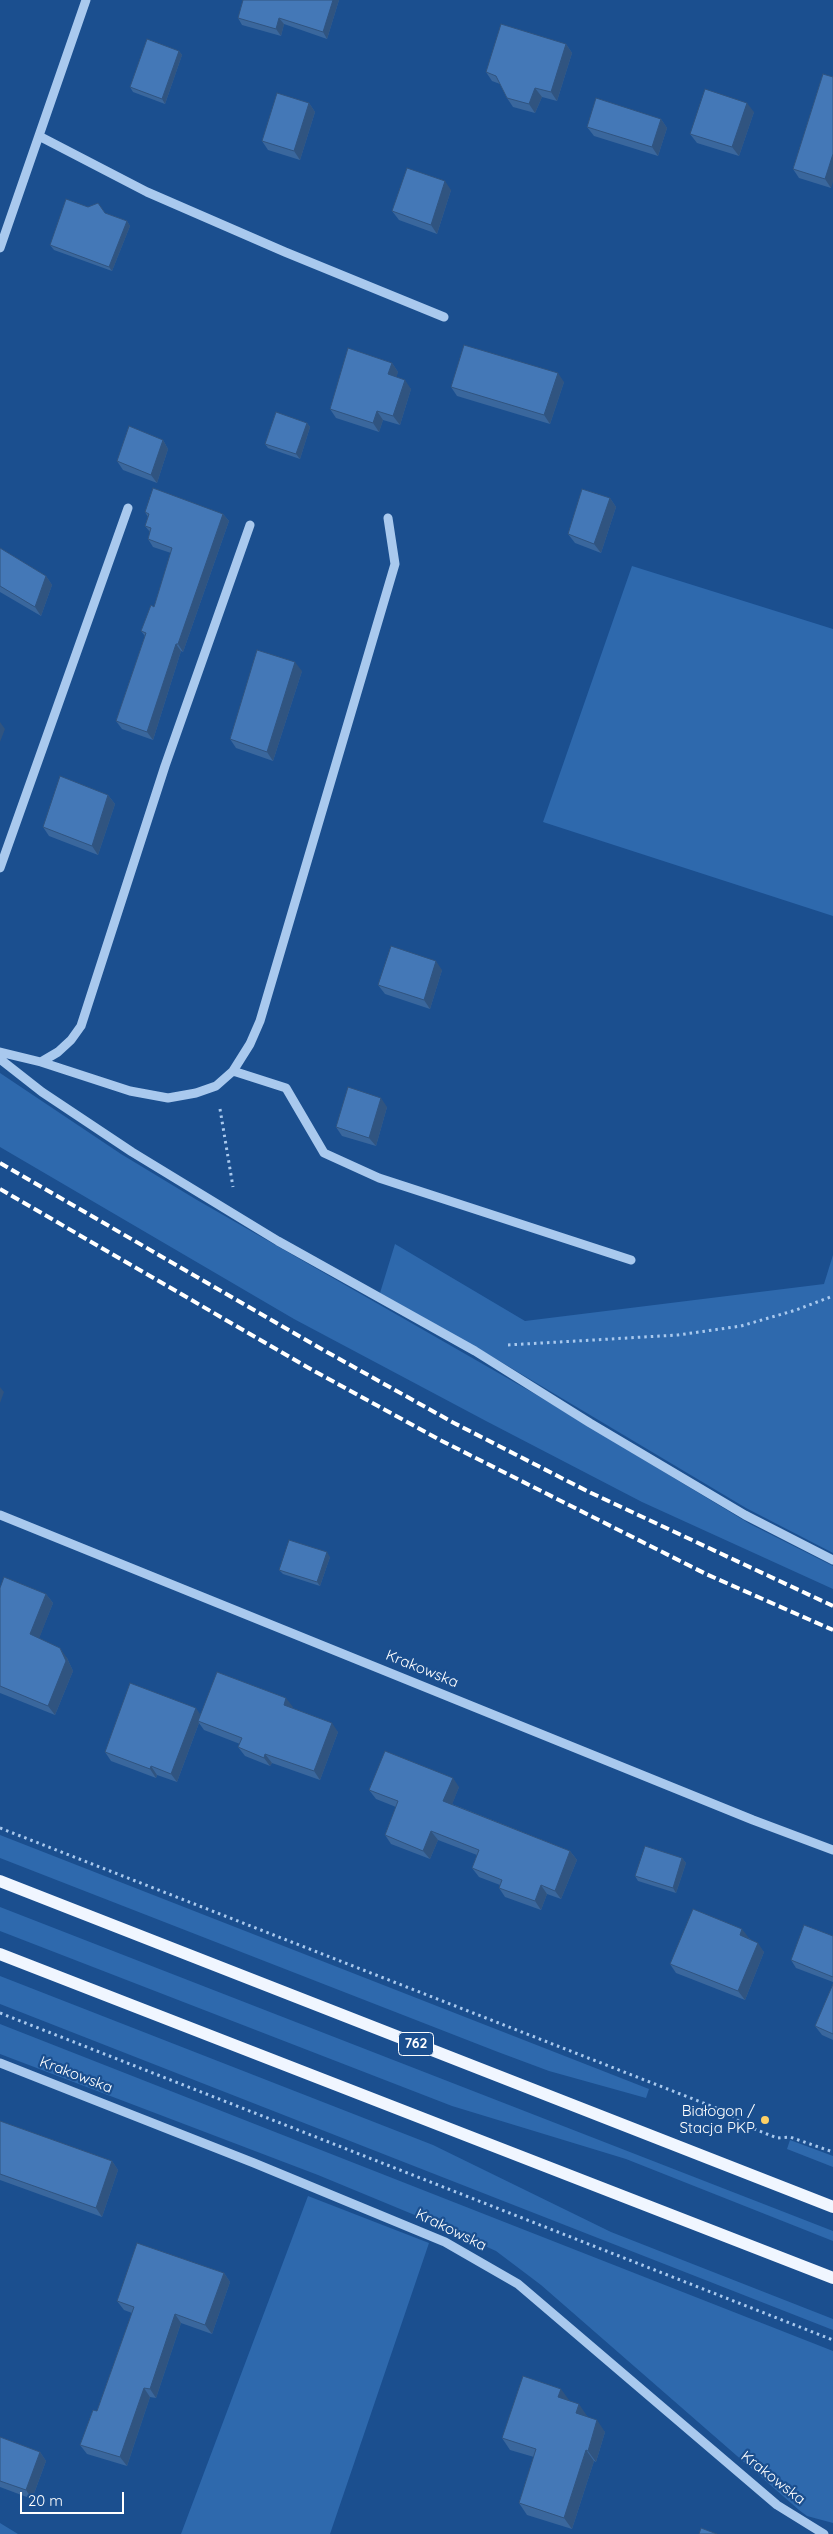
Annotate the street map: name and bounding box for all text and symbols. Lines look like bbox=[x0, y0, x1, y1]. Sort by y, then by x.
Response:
street label: Krakowska bbox=[383, 1646, 461, 1692]
road number: 762 bbox=[398, 2032, 434, 2056]
street label: Krakowska bbox=[37, 2053, 115, 2097]
place label: Białogon / Stacja PKP bbox=[679, 2102, 755, 2137]
marker: Białogon / Stacja PKP bbox=[759, 2114, 771, 2126]
street label: Krakowska bbox=[413, 2205, 489, 2255]
street label: Krakowska bbox=[737, 2447, 809, 2509]
scale bar bbox=[22, 2482, 126, 2514]
text: 20 m bbox=[28, 2491, 63, 2510]

